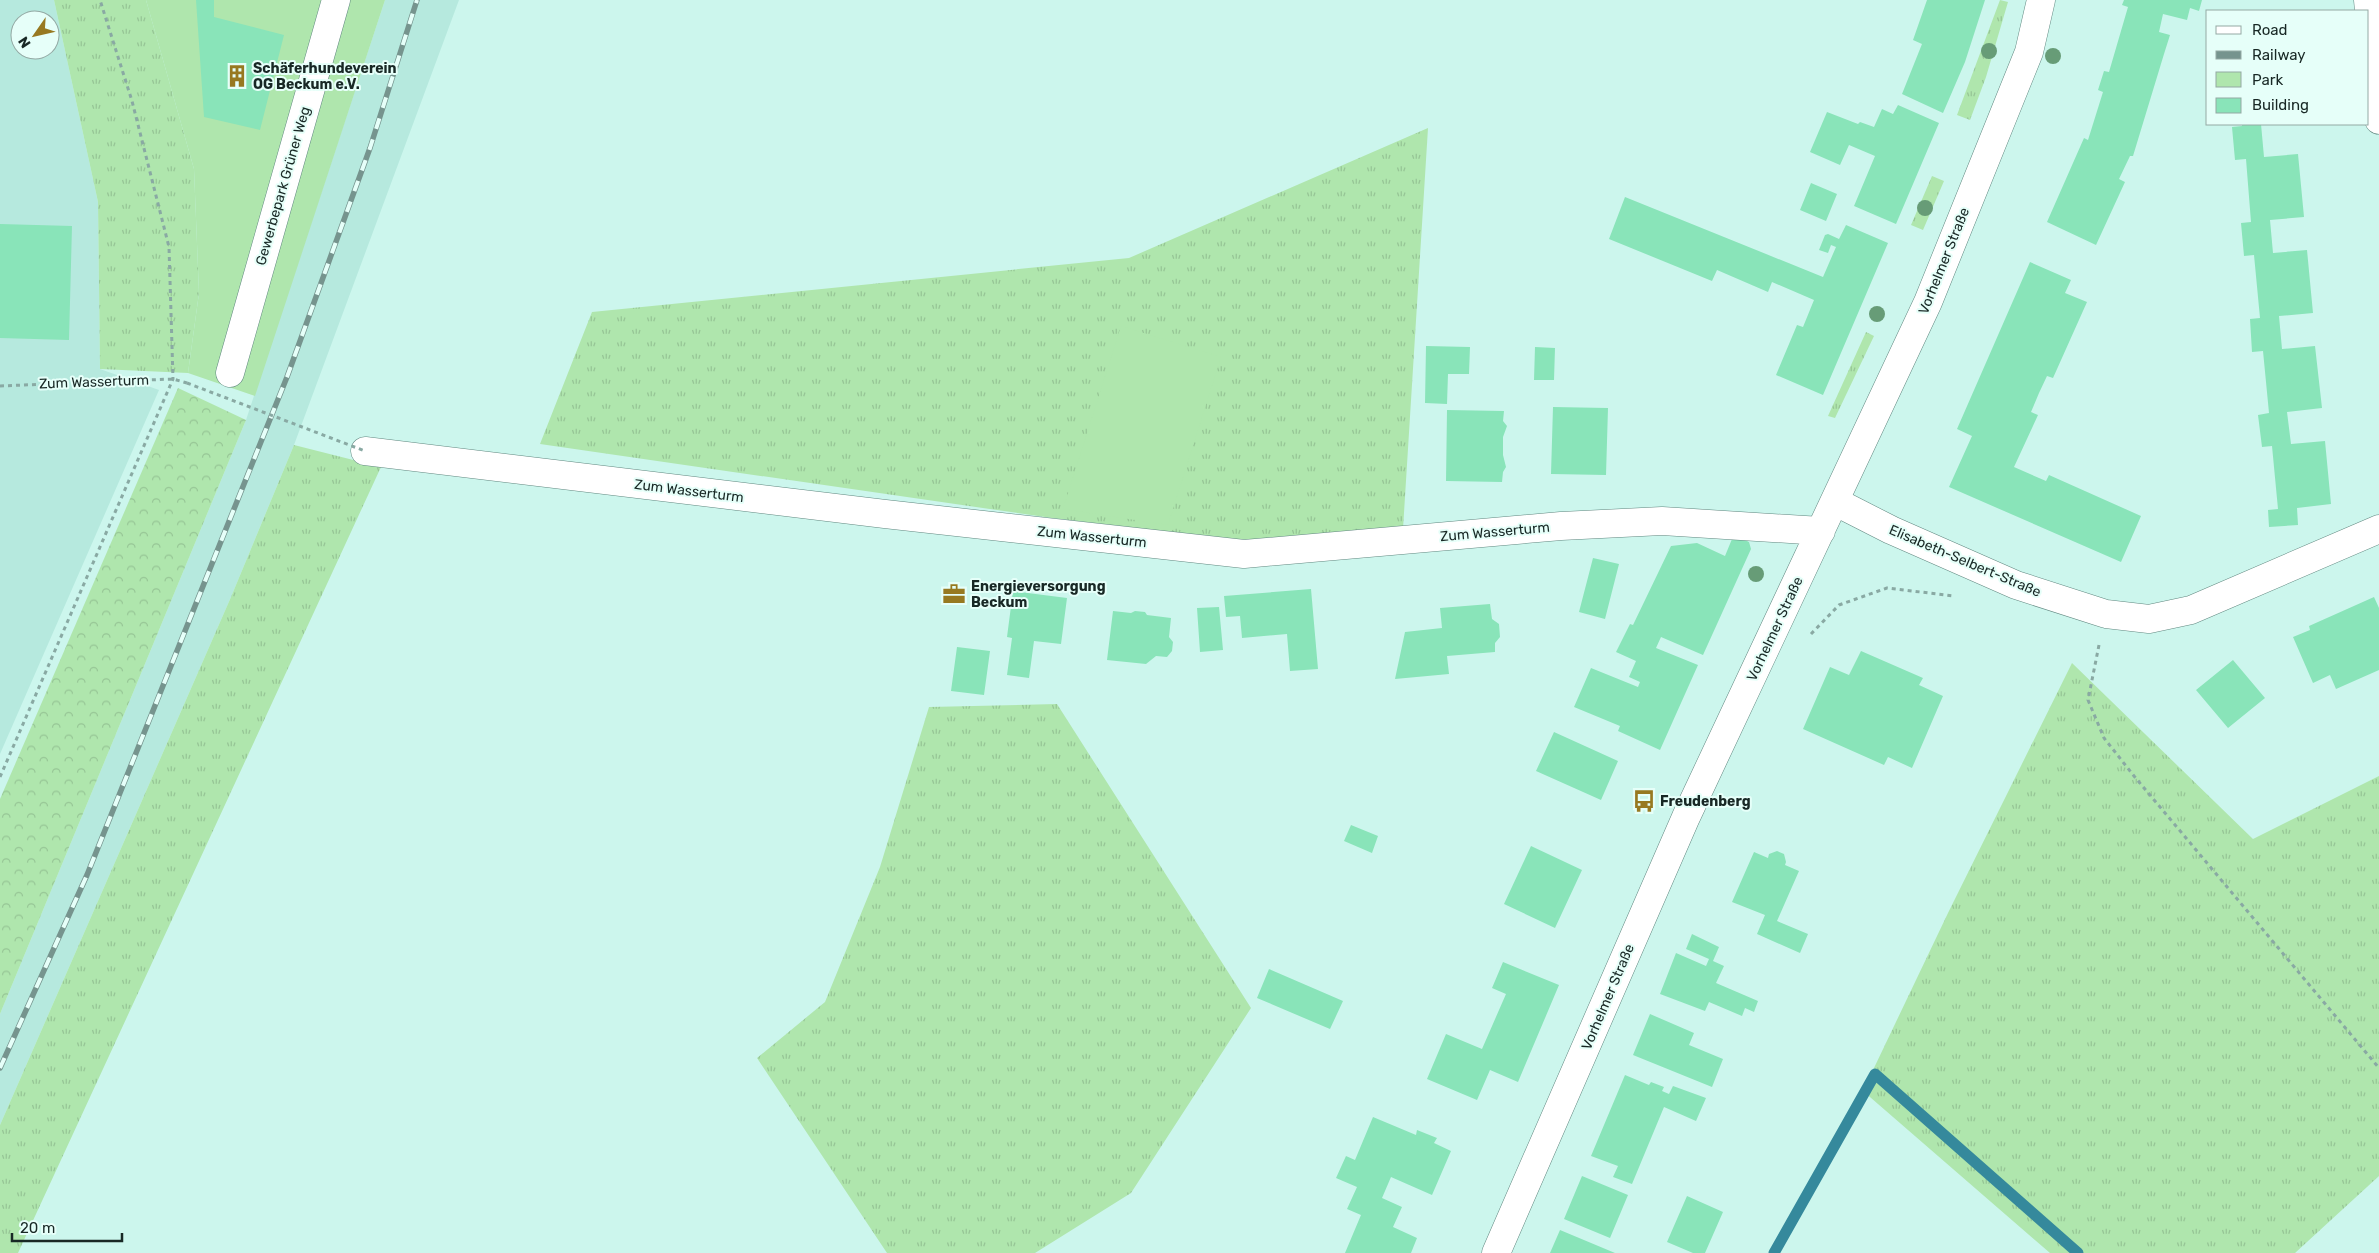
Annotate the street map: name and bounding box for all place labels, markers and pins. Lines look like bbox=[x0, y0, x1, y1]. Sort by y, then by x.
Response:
place label: Schäferhundeverein OG Beckum e.V. bbox=[253, 60, 397, 93]
building icon: Schäferhundeverein OG Beckum e.V. bbox=[224, 63, 250, 89]
place label: Energieversorgung Beckum bbox=[971, 578, 1106, 611]
office icon: Energieversorgung Beckum bbox=[941, 581, 967, 607]
bus stop icon: Freudenberg bbox=[1631, 788, 1657, 814]
place label: Freudenberg bbox=[1660, 793, 1751, 810]

